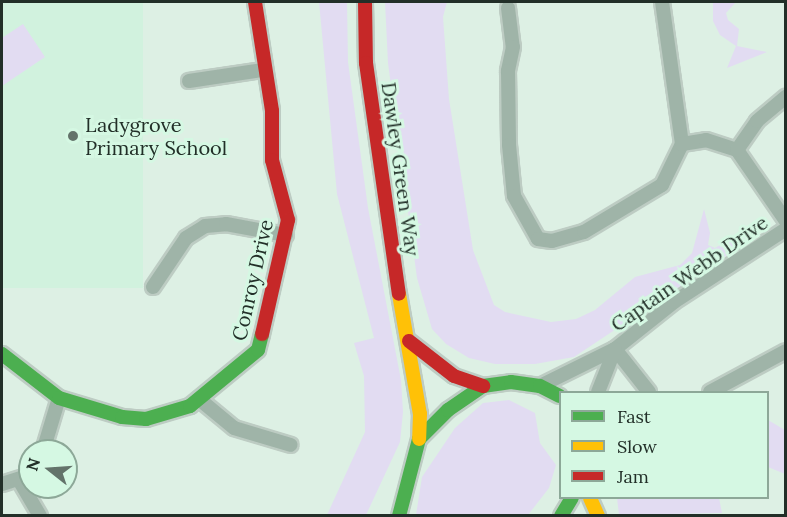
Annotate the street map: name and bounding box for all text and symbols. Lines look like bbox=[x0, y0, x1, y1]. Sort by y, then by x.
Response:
street label: Dawley Green Way bbox=[377, 81, 425, 257]
place label: Ladygrove Primary School bbox=[85, 112, 227, 159]
marker: Ladygrove Primary School bbox=[66, 129, 80, 143]
street label: Captain Webb Drive bbox=[606, 210, 772, 336]
street label: Conroy Drive bbox=[226, 217, 278, 343]
legend bbox=[559, 391, 769, 499]
text: Fast bbox=[617, 405, 651, 428]
text: Slow bbox=[617, 435, 657, 458]
north arrow bbox=[18, 439, 78, 499]
text: N bbox=[21, 455, 44, 473]
text: Jam bbox=[617, 465, 649, 488]

